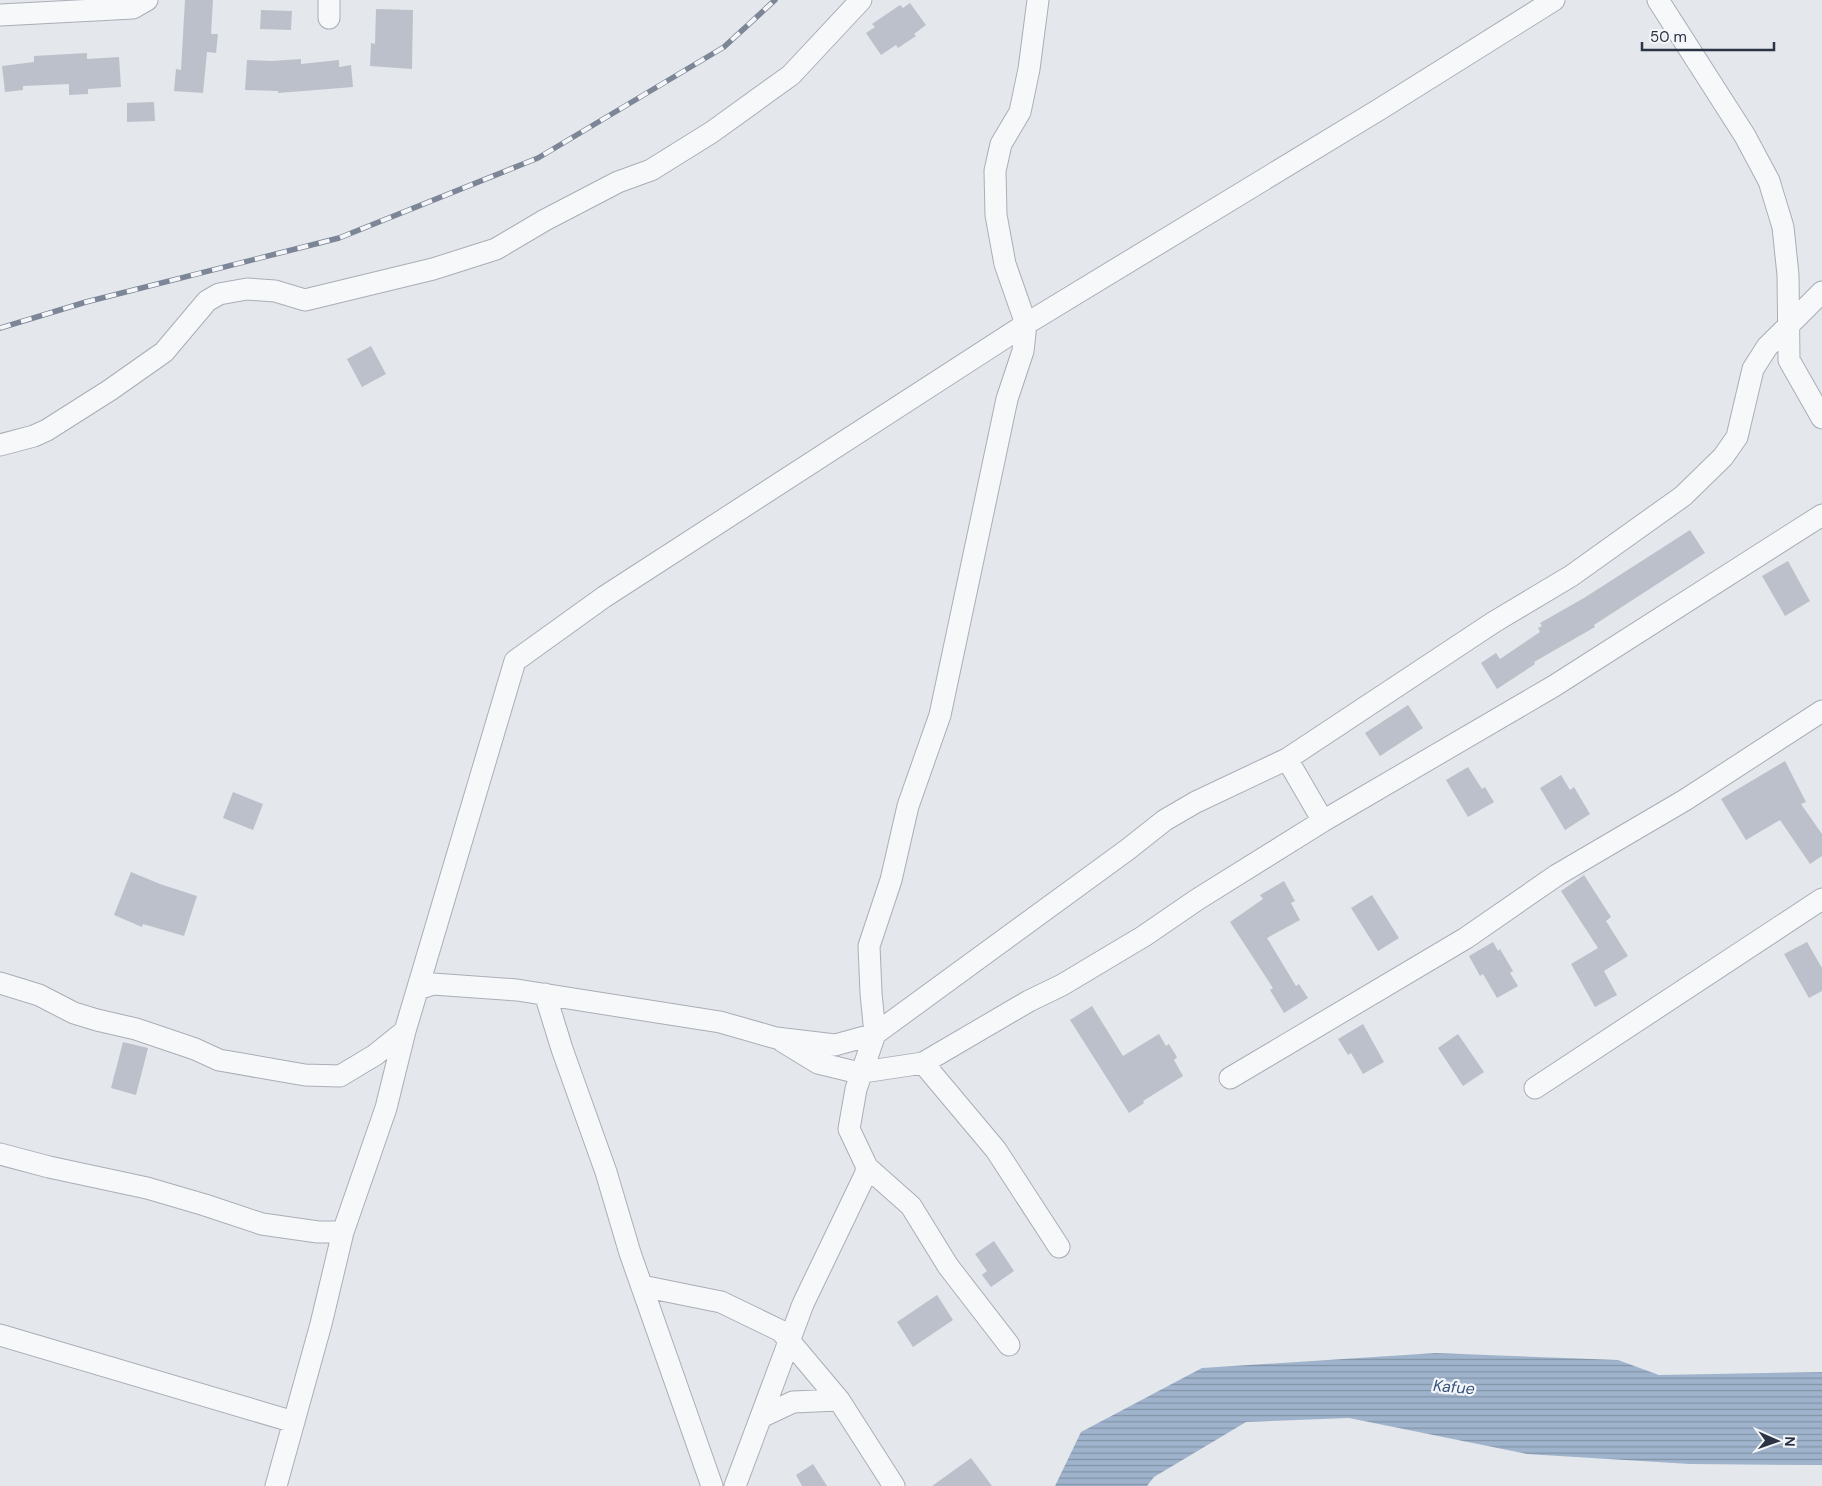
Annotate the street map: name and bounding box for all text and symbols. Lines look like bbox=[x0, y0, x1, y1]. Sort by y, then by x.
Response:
scale bar bbox=[1642, 20, 1774, 52]
text: 50 m bbox=[1650, 27, 1687, 47]
water label: Kafue bbox=[1432, 1375, 1476, 1399]
north arrow bbox=[1752, 1416, 1802, 1466]
text: N bbox=[1781, 1436, 1799, 1447]

